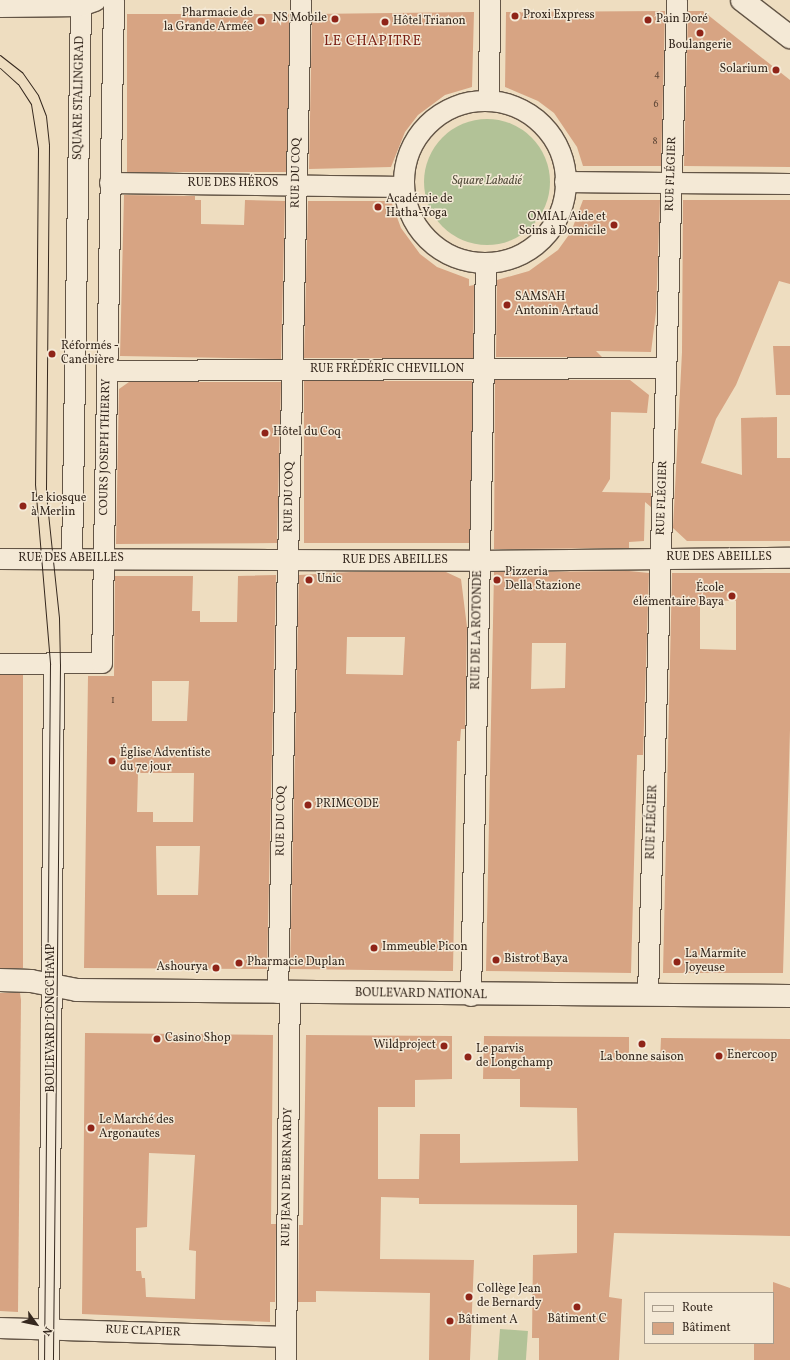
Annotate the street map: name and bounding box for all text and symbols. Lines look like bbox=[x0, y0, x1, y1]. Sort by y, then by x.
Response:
place label: Pharmacie de la Grande Armée bbox=[164, 7, 253, 35]
place label: Proxi Express bbox=[523, 9, 595, 23]
marker: Proxi Express bbox=[510, 11, 520, 21]
place label: NS Mobile bbox=[272, 12, 327, 26]
place label: Pain Doré bbox=[656, 13, 708, 27]
marker: NS Mobile bbox=[330, 14, 340, 24]
place label: Hôtel Trianon bbox=[393, 15, 466, 29]
marker: Pain Doré bbox=[643, 15, 653, 25]
marker: Pharmacie de la Grande Armée bbox=[256, 16, 266, 26]
marker: Hôtel Trianon bbox=[380, 17, 390, 27]
marker: Boulangerie bbox=[695, 28, 705, 38]
district label: LE CHAPITRE bbox=[324, 34, 422, 50]
street label: SQUARE STALINGRAD bbox=[72, 36, 88, 160]
place label: Boulangerie bbox=[668, 39, 732, 53]
place label: Solarium bbox=[720, 63, 768, 77]
marker: Solarium bbox=[771, 65, 781, 75]
house number: 4 bbox=[654, 69, 660, 81]
house number: 6 bbox=[653, 99, 659, 111]
house number: 8 bbox=[652, 136, 658, 148]
street label: RUE FLÉGIER bbox=[663, 136, 681, 212]
street label: RUE DU COQ bbox=[289, 138, 305, 208]
park label: Square Labadié bbox=[452, 175, 522, 189]
street label: RUE DES HÉROS bbox=[188, 177, 278, 191]
place label: Académie de Hatha-Yoga bbox=[386, 193, 453, 221]
marker: Académie de Hatha-Yoga bbox=[373, 202, 383, 212]
place label: OMIAL Aide et Soins à Domicile bbox=[519, 211, 606, 239]
marker: OMIAL Aide et Soins à Domicile bbox=[609, 220, 619, 230]
place label: SAMSAH Antonin Artaud bbox=[515, 291, 599, 319]
marker: SAMSAH Antonin Artaud bbox=[502, 300, 512, 310]
place label: Réformés - Canebière bbox=[61, 340, 119, 368]
marker: Réformés - Canebière bbox=[46, 348, 58, 360]
street label: RUE FRÉDÉRIC CHEVILLON bbox=[310, 363, 464, 377]
street label: COURS JOSEPH THIERRY bbox=[98, 378, 114, 516]
place label: Hôtel du Coq bbox=[273, 426, 341, 440]
marker: Hôtel du Coq bbox=[260, 428, 270, 438]
street label: RUE FLÉGIER bbox=[654, 460, 672, 536]
street label: RUE DU COQ bbox=[282, 462, 298, 532]
place label: Le kiosque à Merlin bbox=[31, 492, 86, 520]
marker: Le kiosque à Merlin bbox=[18, 501, 28, 511]
street label: RUE DES ABEILLES bbox=[666, 551, 772, 565]
street label: RUE DES ABEILLES bbox=[18, 552, 124, 566]
street label: RUE DES ABEILLES bbox=[342, 554, 448, 568]
place label: Pizzeria Della Stazione bbox=[505, 566, 581, 594]
street label: RUE DE LA ROTONDE bbox=[470, 570, 486, 690]
place label: Unic bbox=[317, 573, 341, 587]
marker: Unic bbox=[304, 575, 314, 585]
marker: Pizzeria Della Stazione bbox=[492, 575, 502, 585]
place label: École élémentaire Baya bbox=[633, 582, 724, 610]
marker: École élémentaire Baya bbox=[727, 591, 737, 601]
house number: 1 bbox=[111, 695, 115, 707]
place label: Église Adventiste du 7e jour bbox=[120, 747, 211, 775]
marker: Église Adventiste du 7e jour bbox=[107, 756, 117, 766]
street label: RUE FLÉGIER bbox=[644, 784, 662, 860]
street label: RUE DU COQ bbox=[274, 786, 290, 856]
place label: PRIMCODE bbox=[316, 798, 379, 812]
marker: PRIMCODE bbox=[303, 800, 313, 810]
place label: Immeuble Picon bbox=[382, 941, 468, 955]
street label: BOULEVARD LONGCHAMP bbox=[45, 943, 59, 1093]
marker: Immeuble Picon bbox=[369, 943, 379, 953]
place label: La Marmite Joyeuse bbox=[685, 948, 746, 976]
place label: Bistrot Baya bbox=[504, 953, 568, 967]
marker: Bistrot Baya bbox=[491, 955, 501, 965]
place label: Pharmacie Duplan bbox=[247, 956, 345, 970]
marker: La Marmite Joyeuse bbox=[672, 957, 682, 967]
marker: Pharmacie Duplan bbox=[234, 958, 244, 968]
place label: Ashourya bbox=[157, 961, 208, 975]
marker: Ashourya bbox=[211, 963, 221, 973]
street label: BOULEVARD NATIONAL bbox=[355, 987, 487, 1003]
place label: Casino Shop bbox=[165, 1032, 231, 1046]
marker: Casino Shop bbox=[152, 1034, 162, 1044]
place label: Wildproject bbox=[373, 1039, 436, 1053]
marker: La bonne saison bbox=[637, 1039, 647, 1049]
marker: Wildproject bbox=[439, 1041, 449, 1051]
place label: Le parvis de Longchamp bbox=[476, 1043, 553, 1071]
place label: Enercoop bbox=[727, 1049, 777, 1063]
place label: La bonne saison bbox=[600, 1051, 684, 1065]
marker: Enercoop bbox=[714, 1051, 724, 1061]
marker: Le parvis de Longchamp bbox=[463, 1052, 473, 1062]
street label: RUE JEAN DE BERNARDY bbox=[280, 1107, 296, 1247]
place label: Le Marché des Argonautes bbox=[99, 1114, 174, 1142]
marker: Le Marché des Argonautes bbox=[86, 1123, 96, 1133]
place label: Collège Jean de Bernardy bbox=[477, 1283, 541, 1311]
marker: Collège Jean de Bernardy bbox=[464, 1292, 474, 1302]
legend bbox=[644, 1292, 774, 1344]
text: Route bbox=[682, 1300, 713, 1316]
marker: Bâtiment C bbox=[572, 1302, 582, 1312]
north arrow bbox=[16, 1304, 56, 1344]
place label: Bâtiment C bbox=[547, 1313, 607, 1327]
place label: Bâtiment A bbox=[458, 1314, 518, 1328]
marker: Bâtiment A bbox=[445, 1316, 455, 1326]
text: Bâtiment bbox=[682, 1320, 731, 1336]
text: N bbox=[38, 1323, 55, 1338]
street label: RUE CLAPIER bbox=[105, 1323, 181, 1341]

